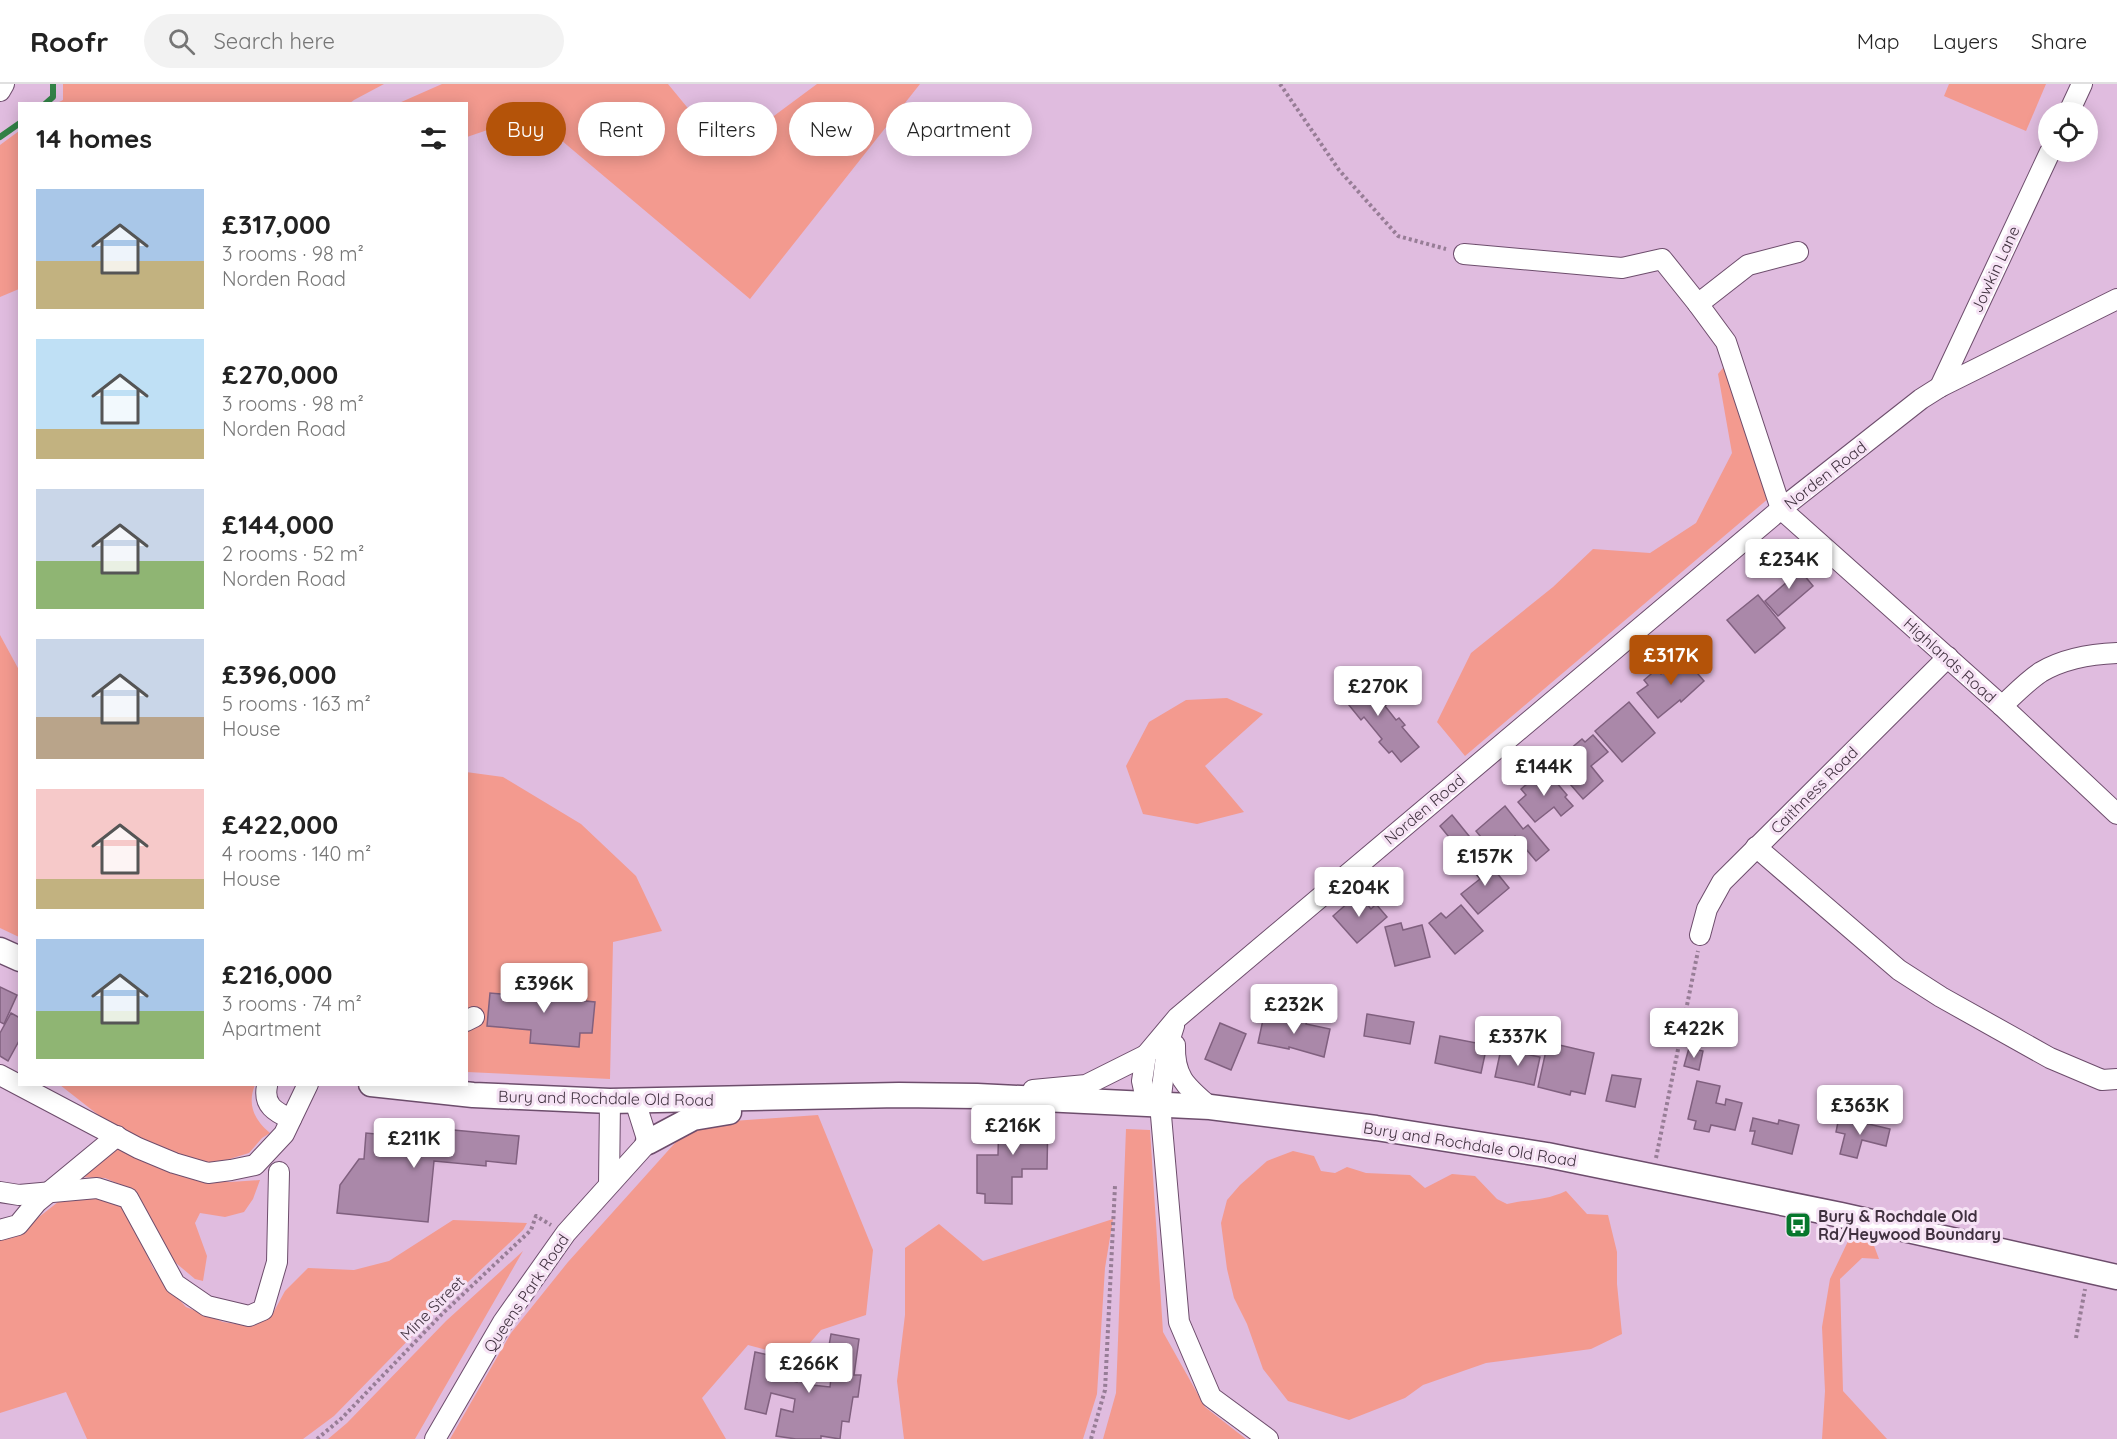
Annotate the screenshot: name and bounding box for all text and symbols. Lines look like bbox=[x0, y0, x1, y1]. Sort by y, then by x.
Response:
search box bbox=[144, 14, 564, 68]
text: Roofr bbox=[30, 24, 108, 59]
icon: search bbox=[165, 25, 198, 58]
text: Search here bbox=[213, 27, 335, 55]
text: Map bbox=[1857, 28, 1900, 54]
text: Layers bbox=[1933, 28, 1998, 54]
text: Share bbox=[2031, 28, 2087, 54]
chip: Buy bbox=[486, 102, 566, 156]
chip: Rent bbox=[578, 102, 665, 156]
chip: Filters bbox=[677, 102, 777, 156]
chip: New bbox=[789, 102, 874, 156]
chip: Apartment bbox=[886, 102, 1032, 156]
map controls bbox=[2038, 102, 2098, 162]
button: locate bbox=[2038, 102, 2098, 162]
text: 14 homes bbox=[36, 122, 152, 155]
icon: filters bbox=[417, 122, 450, 155]
text: £317,000 bbox=[222, 208, 331, 241]
icon: home bbox=[84, 213, 156, 285]
street label: Jowkin Lane bbox=[1966, 223, 2024, 315]
text: 3 rooms · 98 m² bbox=[222, 241, 364, 266]
text: Norden Road bbox=[222, 266, 346, 291]
text: £270,000 bbox=[222, 358, 338, 391]
icon: home bbox=[84, 363, 156, 435]
text: 3 rooms · 98 m² bbox=[222, 391, 364, 416]
text: Norden Road bbox=[222, 416, 346, 441]
street label: Norden Road bbox=[1780, 437, 1870, 513]
text: £144,000 bbox=[222, 508, 334, 541]
icon: home bbox=[84, 513, 156, 585]
pin: £234K bbox=[1747, 539, 1831, 590]
text: 2 rooms · 52 m² bbox=[222, 541, 364, 566]
text: £234K bbox=[1759, 546, 1819, 571]
text: Norden Road bbox=[222, 566, 346, 591]
street label: Highlands Road bbox=[1899, 613, 2001, 707]
pin: £317K bbox=[1629, 635, 1713, 686]
text: £317K bbox=[1643, 642, 1699, 667]
text: £396,000 bbox=[222, 658, 336, 691]
icon: home bbox=[84, 663, 156, 735]
pin: £270K bbox=[1336, 666, 1420, 717]
text: £270K bbox=[1348, 673, 1408, 698]
text: 5 rooms · 163 m² bbox=[222, 691, 371, 716]
text: House bbox=[222, 716, 281, 741]
street label: Caithness Road bbox=[1766, 742, 1862, 838]
pin: £144K bbox=[1502, 746, 1586, 797]
text: £144K bbox=[1516, 753, 1572, 778]
street label: Norden Road bbox=[1380, 769, 1468, 849]
text: £422,000 bbox=[222, 808, 338, 841]
icon: home bbox=[84, 813, 156, 885]
pin: £157K bbox=[1443, 836, 1527, 887]
text: 4 rooms · 140 m² bbox=[222, 841, 371, 866]
text: £157K bbox=[1457, 843, 1513, 868]
text: House bbox=[222, 866, 281, 891]
pin: £204K bbox=[1317, 867, 1401, 918]
text: £204K bbox=[1329, 874, 1390, 899]
text: £216,000 bbox=[222, 958, 333, 991]
icon: home bbox=[84, 963, 156, 1035]
pin: £396K bbox=[502, 963, 586, 1014]
text: £396K bbox=[515, 970, 573, 995]
pin: £232K bbox=[1252, 984, 1336, 1035]
text: 3 rooms · 74 m² bbox=[222, 991, 362, 1016]
text: £232K bbox=[1264, 991, 1324, 1016]
pin: £422K bbox=[1652, 1008, 1736, 1059]
text: £422K bbox=[1664, 1015, 1724, 1040]
text: Apartment bbox=[222, 1016, 322, 1041]
pin: £337K bbox=[1476, 1016, 1560, 1067]
text: £337K bbox=[1489, 1023, 1547, 1048]
pin: £363K bbox=[1818, 1085, 1902, 1136]
street label: Bury and Rochdale Old Road bbox=[498, 1086, 714, 1110]
text: £363K bbox=[1831, 1092, 1889, 1117]
pin: £216K bbox=[971, 1105, 1055, 1156]
text: £216K bbox=[985, 1112, 1041, 1137]
street label: Bury and Rochdale Old Road bbox=[1362, 1117, 1578, 1171]
pin: £211K bbox=[372, 1118, 456, 1169]
text: £211K bbox=[388, 1125, 440, 1150]
place label: Bury & Rochdale Old Rd/Heywood Boundary bbox=[1818, 1206, 2001, 1244]
bus stop icon: Bury & Rochdale Old Rd/Heywood Boundary bbox=[1783, 1210, 1813, 1240]
street label: Queens Park Road bbox=[479, 1230, 573, 1356]
street label: Mine Street bbox=[396, 1272, 468, 1344]
pin: £266K bbox=[767, 1343, 851, 1394]
text: £266K bbox=[779, 1350, 839, 1375]

